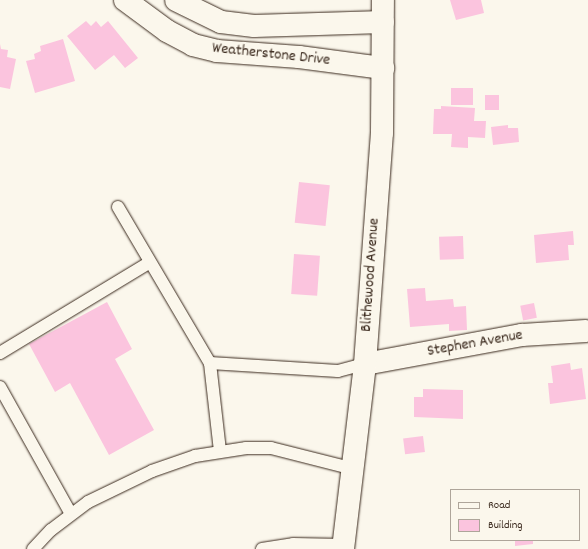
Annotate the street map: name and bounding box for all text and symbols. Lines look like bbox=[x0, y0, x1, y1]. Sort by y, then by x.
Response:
street label: Weatherstone Drive bbox=[211, 39, 331, 71]
street label: Blithewood Avenue bbox=[357, 217, 385, 333]
street label: Stephen Avenue bbox=[426, 326, 524, 362]
legend bbox=[450, 489, 580, 541]
text: Road bbox=[488, 497, 510, 514]
text: Building bbox=[488, 517, 523, 534]

